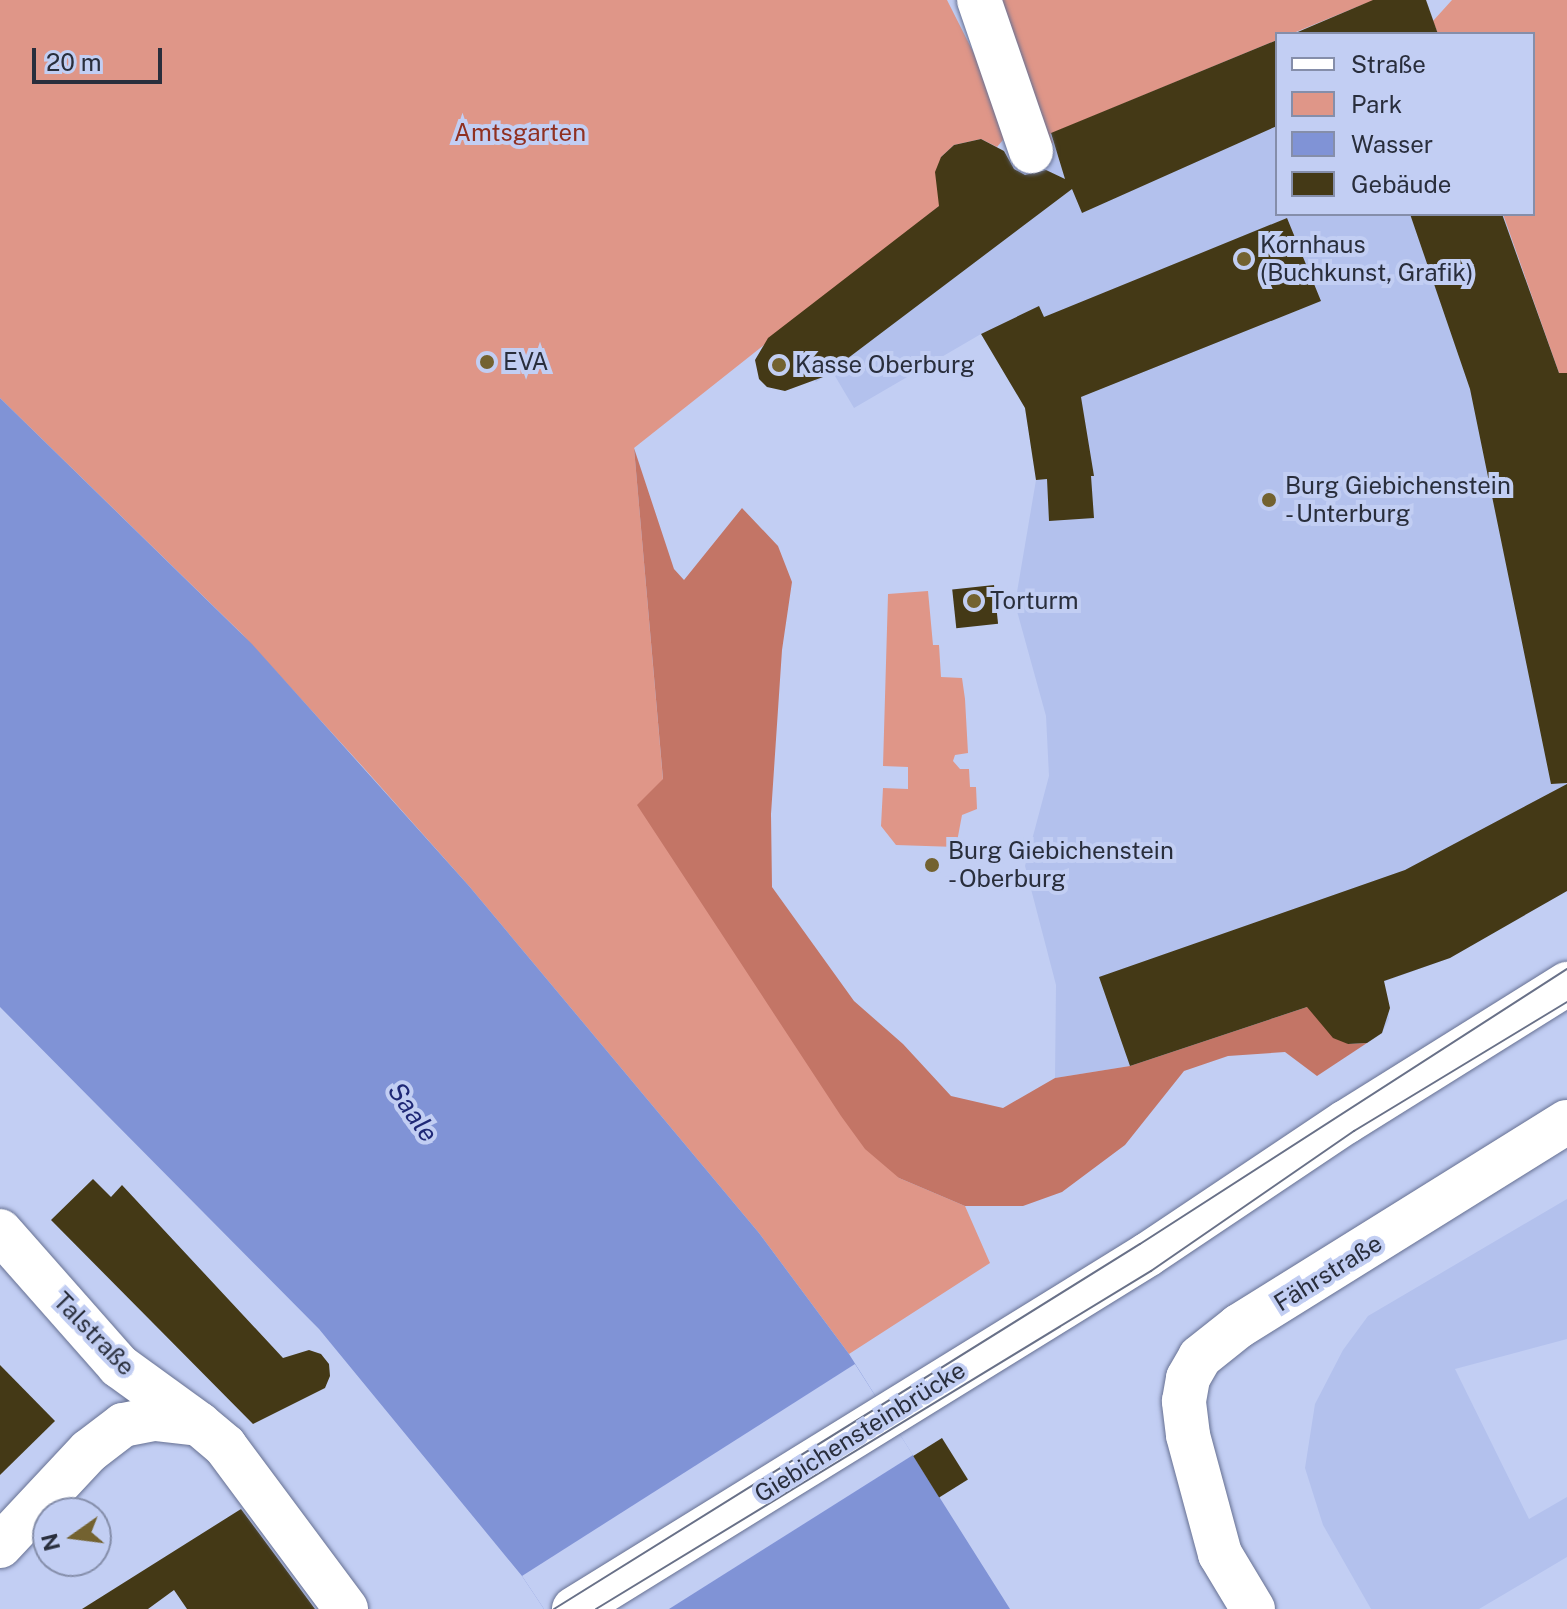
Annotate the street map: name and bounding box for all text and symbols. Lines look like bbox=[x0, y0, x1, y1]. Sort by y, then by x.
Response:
scale bar bbox=[36, 32, 166, 82]
legend bbox=[1275, 32, 1535, 216]
text: 20 m bbox=[46, 48, 102, 76]
text: Straße bbox=[1351, 50, 1426, 78]
text: Park bbox=[1351, 90, 1402, 118]
park label: Amtsgarten bbox=[454, 119, 586, 147]
text: Wasser bbox=[1351, 130, 1433, 158]
text: Gebäude bbox=[1351, 170, 1451, 198]
place label: Kornhaus (Buchkunst, Grafik) bbox=[1260, 231, 1473, 287]
marker: Kornhaus (Buchkunst, Grafik) bbox=[1235, 250, 1253, 268]
place label: EVA bbox=[503, 348, 548, 376]
place label: Kasse Oberburg bbox=[795, 351, 975, 379]
marker: EVA bbox=[478, 353, 496, 371]
marker: Kasse Oberburg bbox=[770, 356, 788, 374]
place label: Burg Giebichenstein - Unterburg bbox=[1285, 472, 1511, 528]
marker: Burg Giebichenstein - Unterburg bbox=[1260, 491, 1278, 509]
place label: Torturm bbox=[990, 587, 1079, 615]
marker: Torturm bbox=[965, 592, 983, 610]
place label: Burg Giebichenstein - Oberburg bbox=[948, 837, 1174, 893]
marker: Burg Giebichenstein - Oberburg bbox=[923, 856, 941, 874]
water label: Saale bbox=[381, 1076, 445, 1148]
street label: Fährstraße bbox=[1269, 1229, 1387, 1317]
street label: Talstraße bbox=[47, 1287, 141, 1381]
street label: Giebichensteinbrücke bbox=[749, 1355, 971, 1509]
north arrow bbox=[32, 1497, 112, 1577]
text: N bbox=[36, 1531, 65, 1554]

